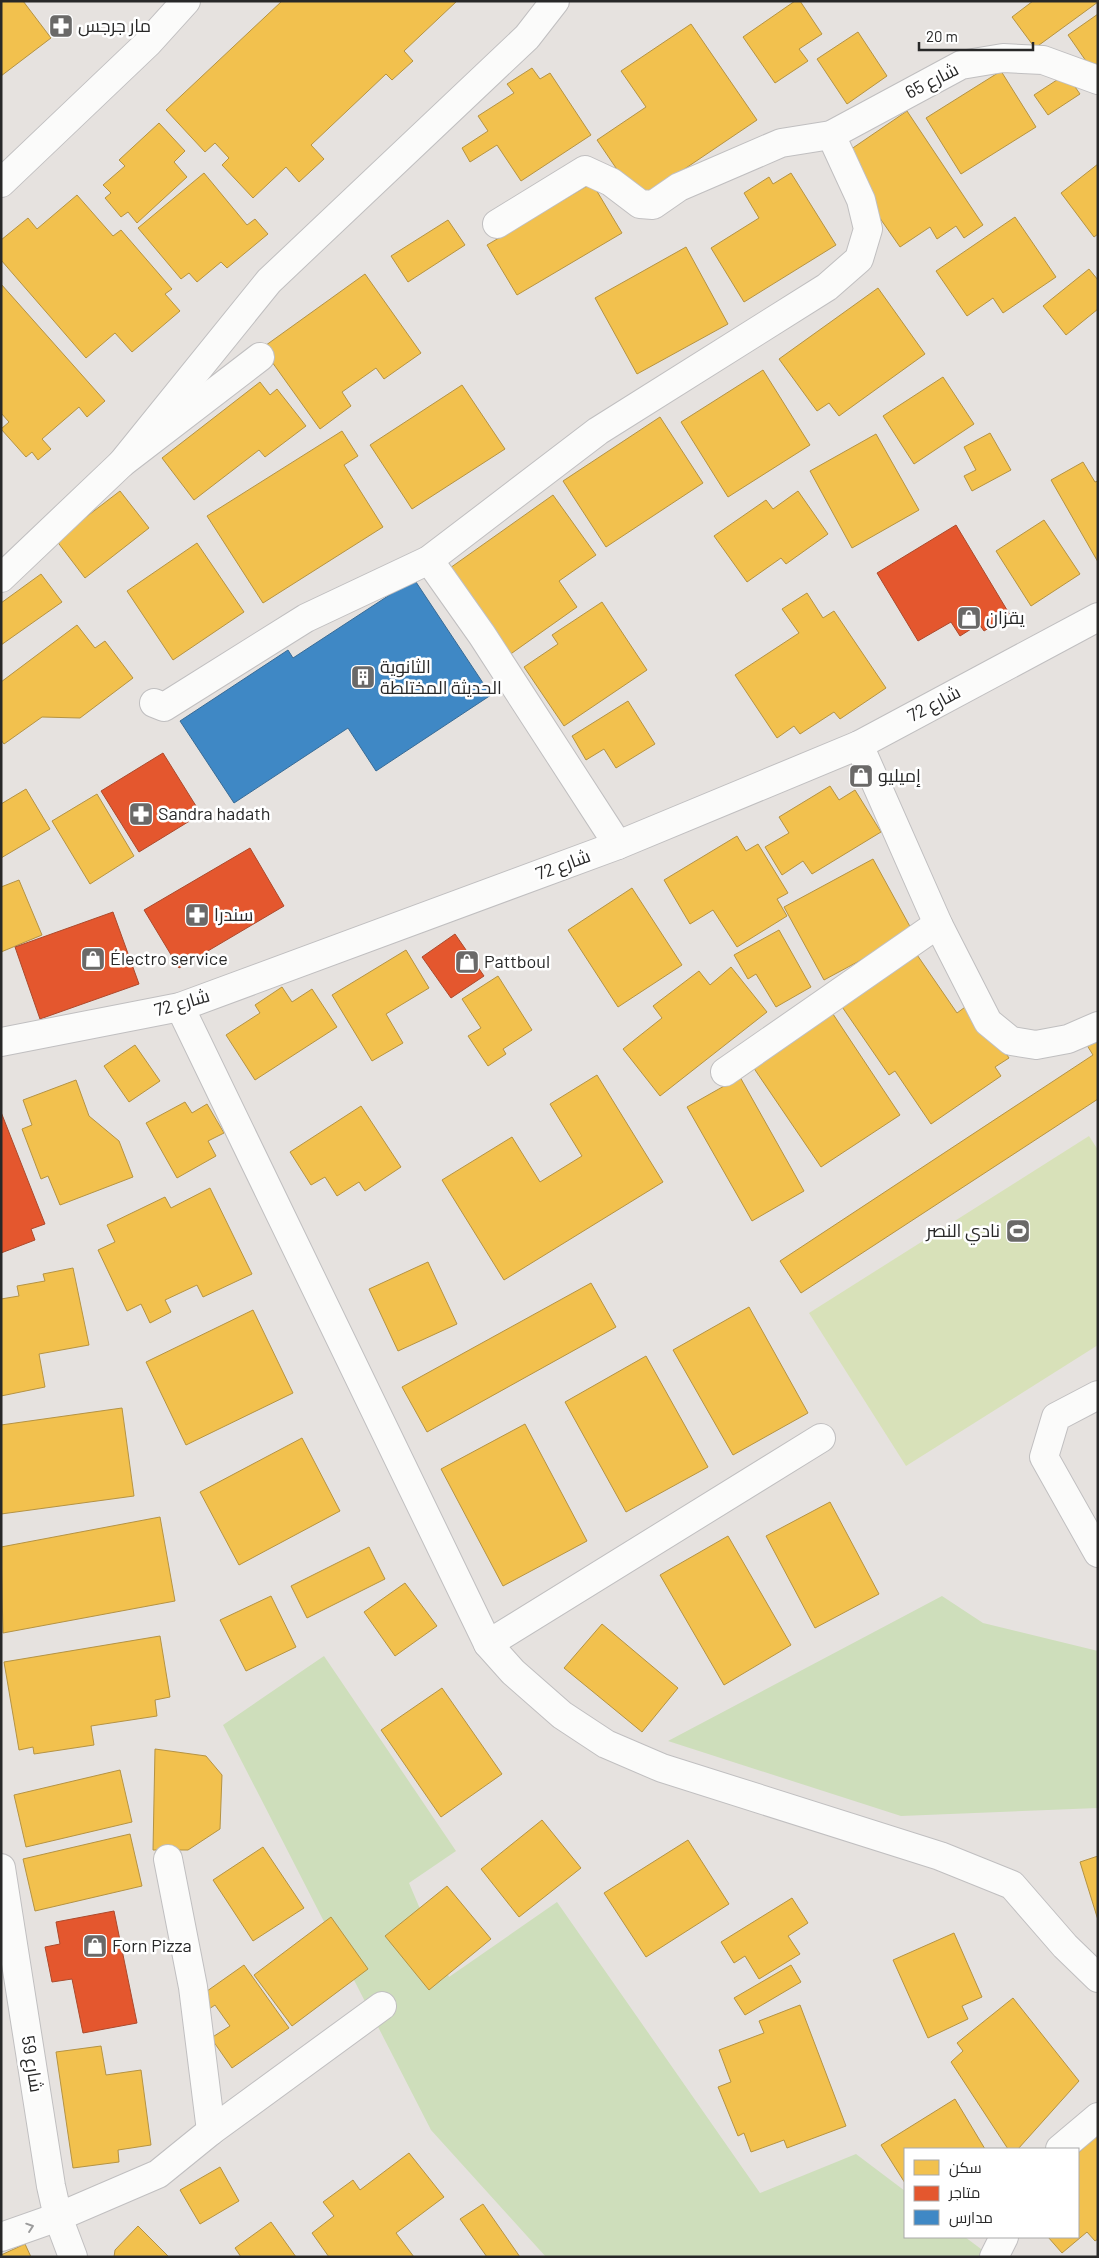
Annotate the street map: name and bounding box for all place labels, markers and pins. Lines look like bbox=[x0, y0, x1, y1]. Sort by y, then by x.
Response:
pharmacy icon: مار جرجس bbox=[48, 13, 74, 39]
place label: مار جرجس bbox=[78, 14, 151, 37]
shop icon: يقزان bbox=[956, 605, 982, 631]
place label: يقزان bbox=[986, 606, 1025, 629]
place label: الثانوية الحديثة المختلطة bbox=[380, 655, 502, 698]
building icon: الثانوية الحديثة المختلطة bbox=[350, 664, 376, 690]
shop icon: إميليو bbox=[848, 763, 874, 789]
place label: إميليو bbox=[878, 764, 921, 787]
pharmacy icon: Sandra hadath bbox=[128, 801, 154, 827]
place label: Sandra hadath bbox=[158, 802, 271, 824]
pharmacy icon: سندرا bbox=[184, 902, 210, 928]
place label: سندرا bbox=[214, 903, 253, 926]
shop icon: Électro service bbox=[80, 946, 106, 972]
place label: Électro service bbox=[110, 947, 228, 969]
shop icon: Pattboul bbox=[454, 949, 480, 975]
place label: Pattboul bbox=[484, 950, 550, 972]
sports icon: نادي النصر bbox=[1005, 1218, 1031, 1244]
place label: نادي النصر bbox=[925, 1219, 1000, 1245]
shop icon: Forn Pizza bbox=[82, 1933, 108, 1959]
place label: Forn Pizza bbox=[112, 1934, 192, 1956]

